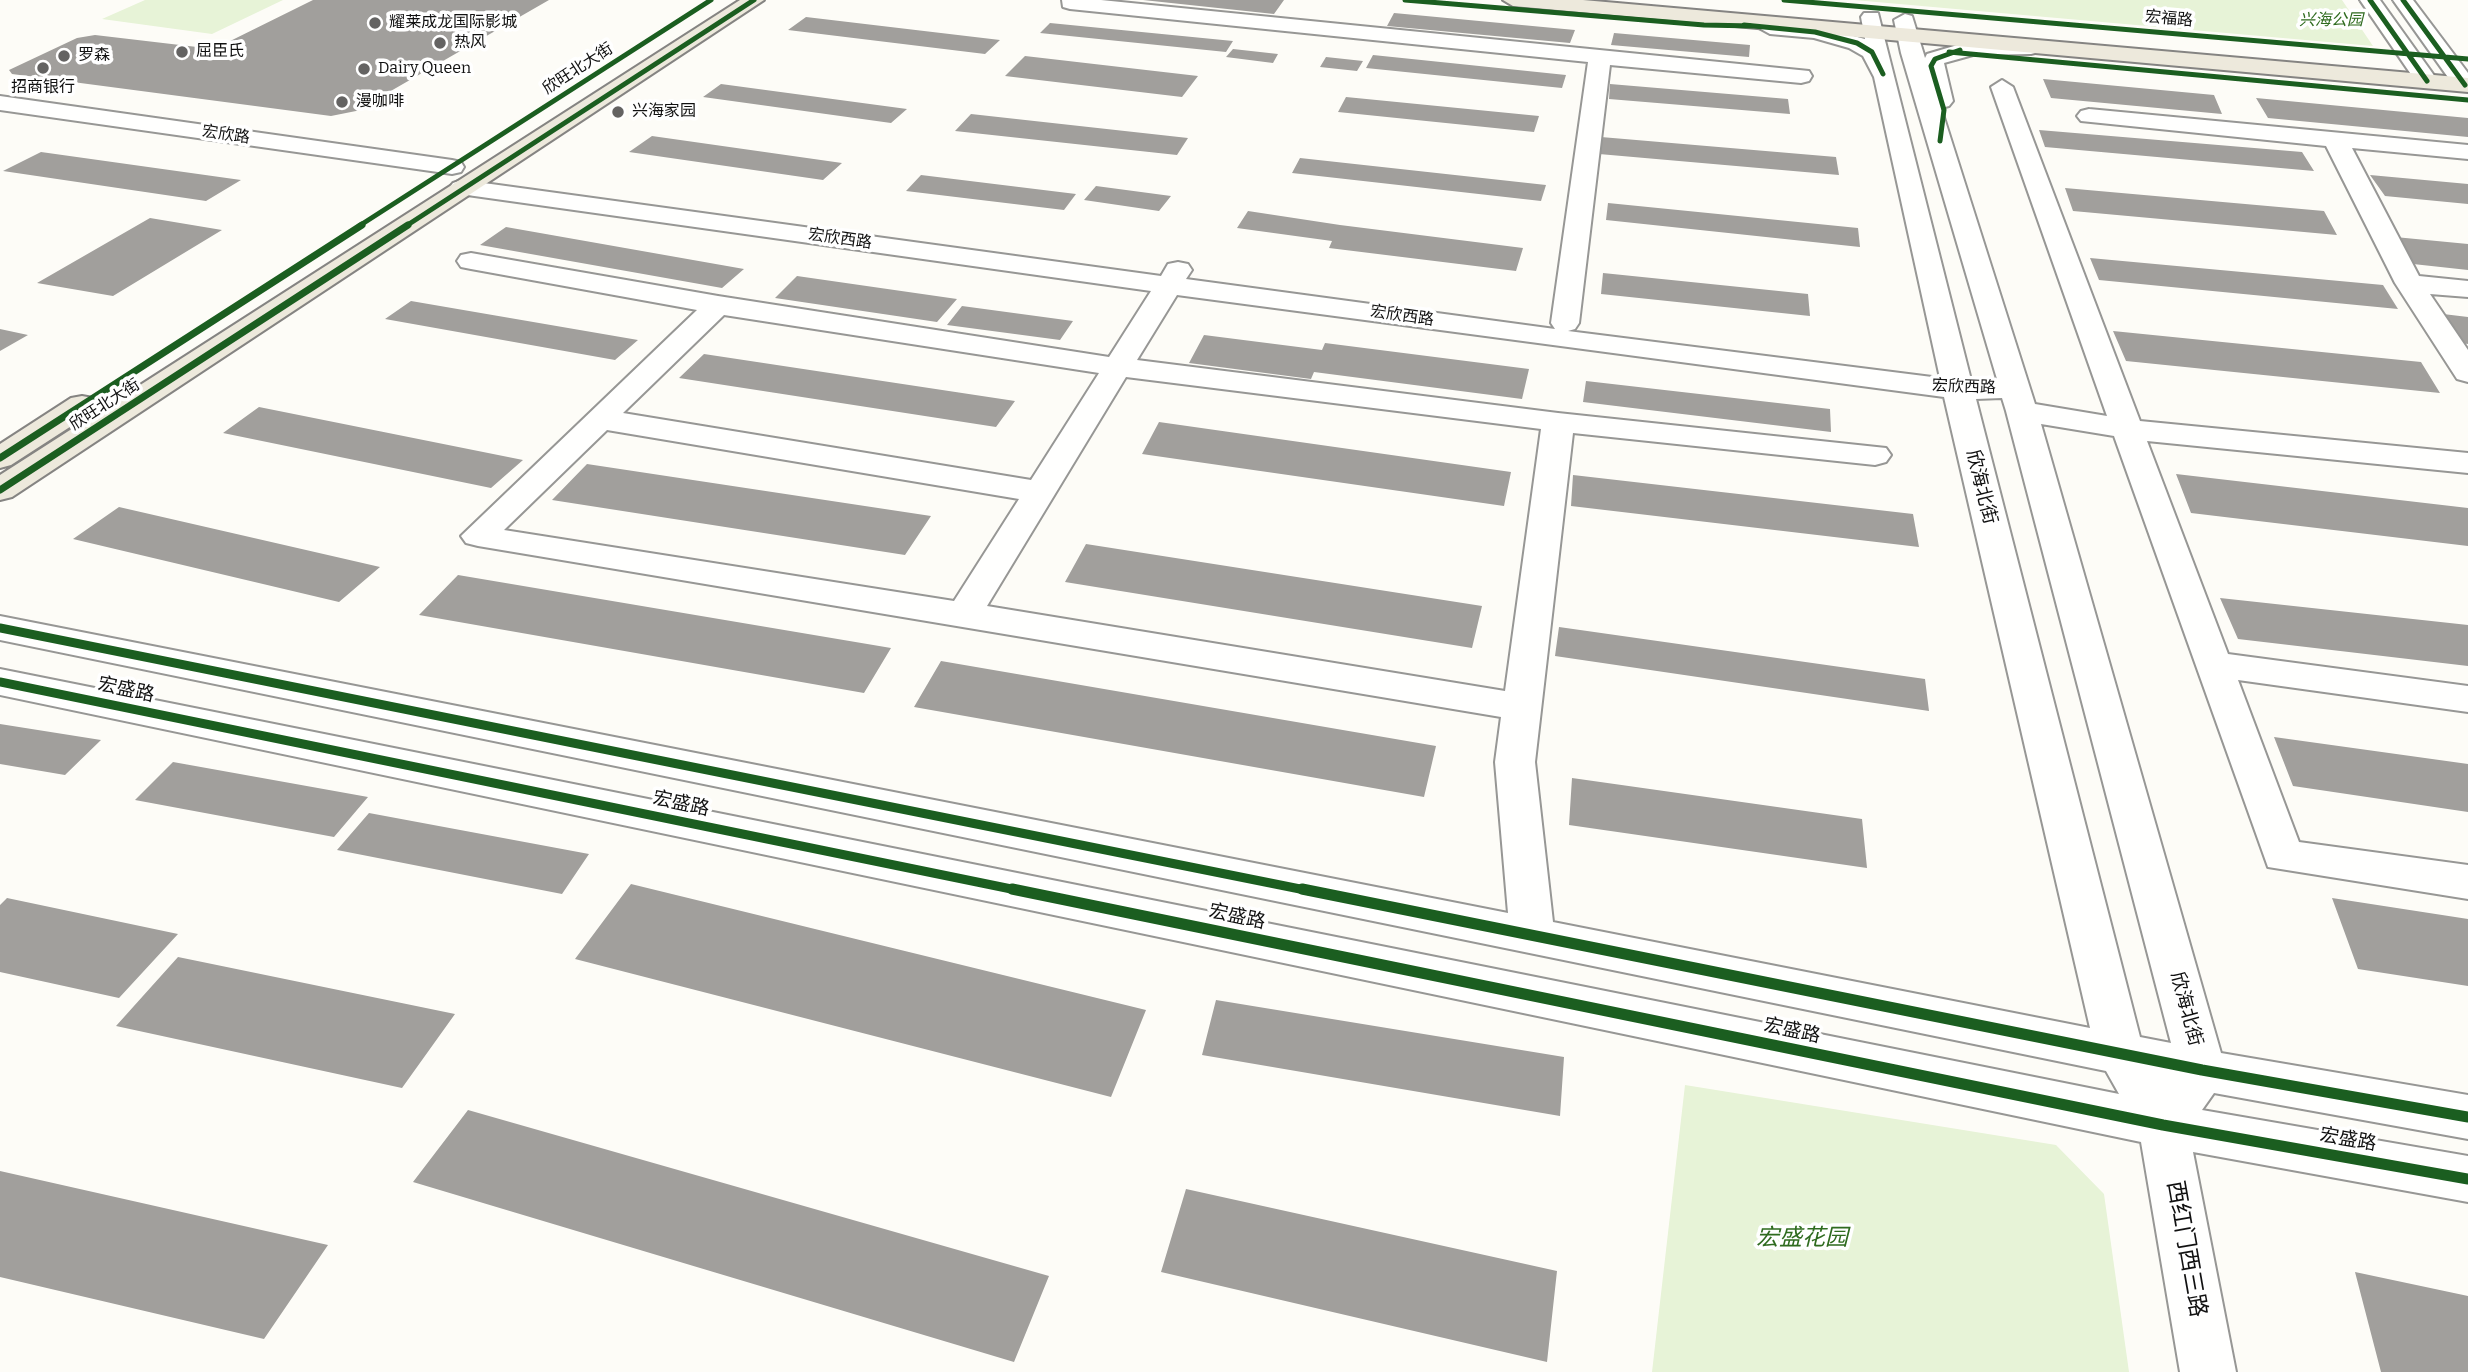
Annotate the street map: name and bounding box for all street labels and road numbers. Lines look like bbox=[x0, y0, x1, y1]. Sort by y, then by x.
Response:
street label: 宏福路 bbox=[2144, 7, 2194, 31]
street label: 欣旺北大街 bbox=[539, 39, 617, 99]
street label: 宏欣路 bbox=[201, 122, 251, 148]
street label: 宏欣西路 bbox=[807, 225, 873, 253]
street label: 宏欣西路 bbox=[1369, 302, 1435, 330]
street label: 欣旺北大街 bbox=[66, 375, 144, 435]
street label: 宏欣西路 bbox=[1932, 376, 1996, 398]
street label: 欣海北街 bbox=[1961, 447, 2001, 527]
street label: 宏盛路 bbox=[96, 673, 156, 707]
street label: 宏盛路 bbox=[651, 787, 711, 821]
street label: 宏盛路 bbox=[1207, 900, 1267, 934]
street label: 欣海北街 bbox=[2165, 969, 2207, 1049]
street label: 宏盛路 bbox=[1762, 1014, 1822, 1048]
street label: 宏盛路 bbox=[2318, 1124, 2378, 1156]
street label: 西红门西三路 bbox=[2160, 1179, 2212, 1319]

